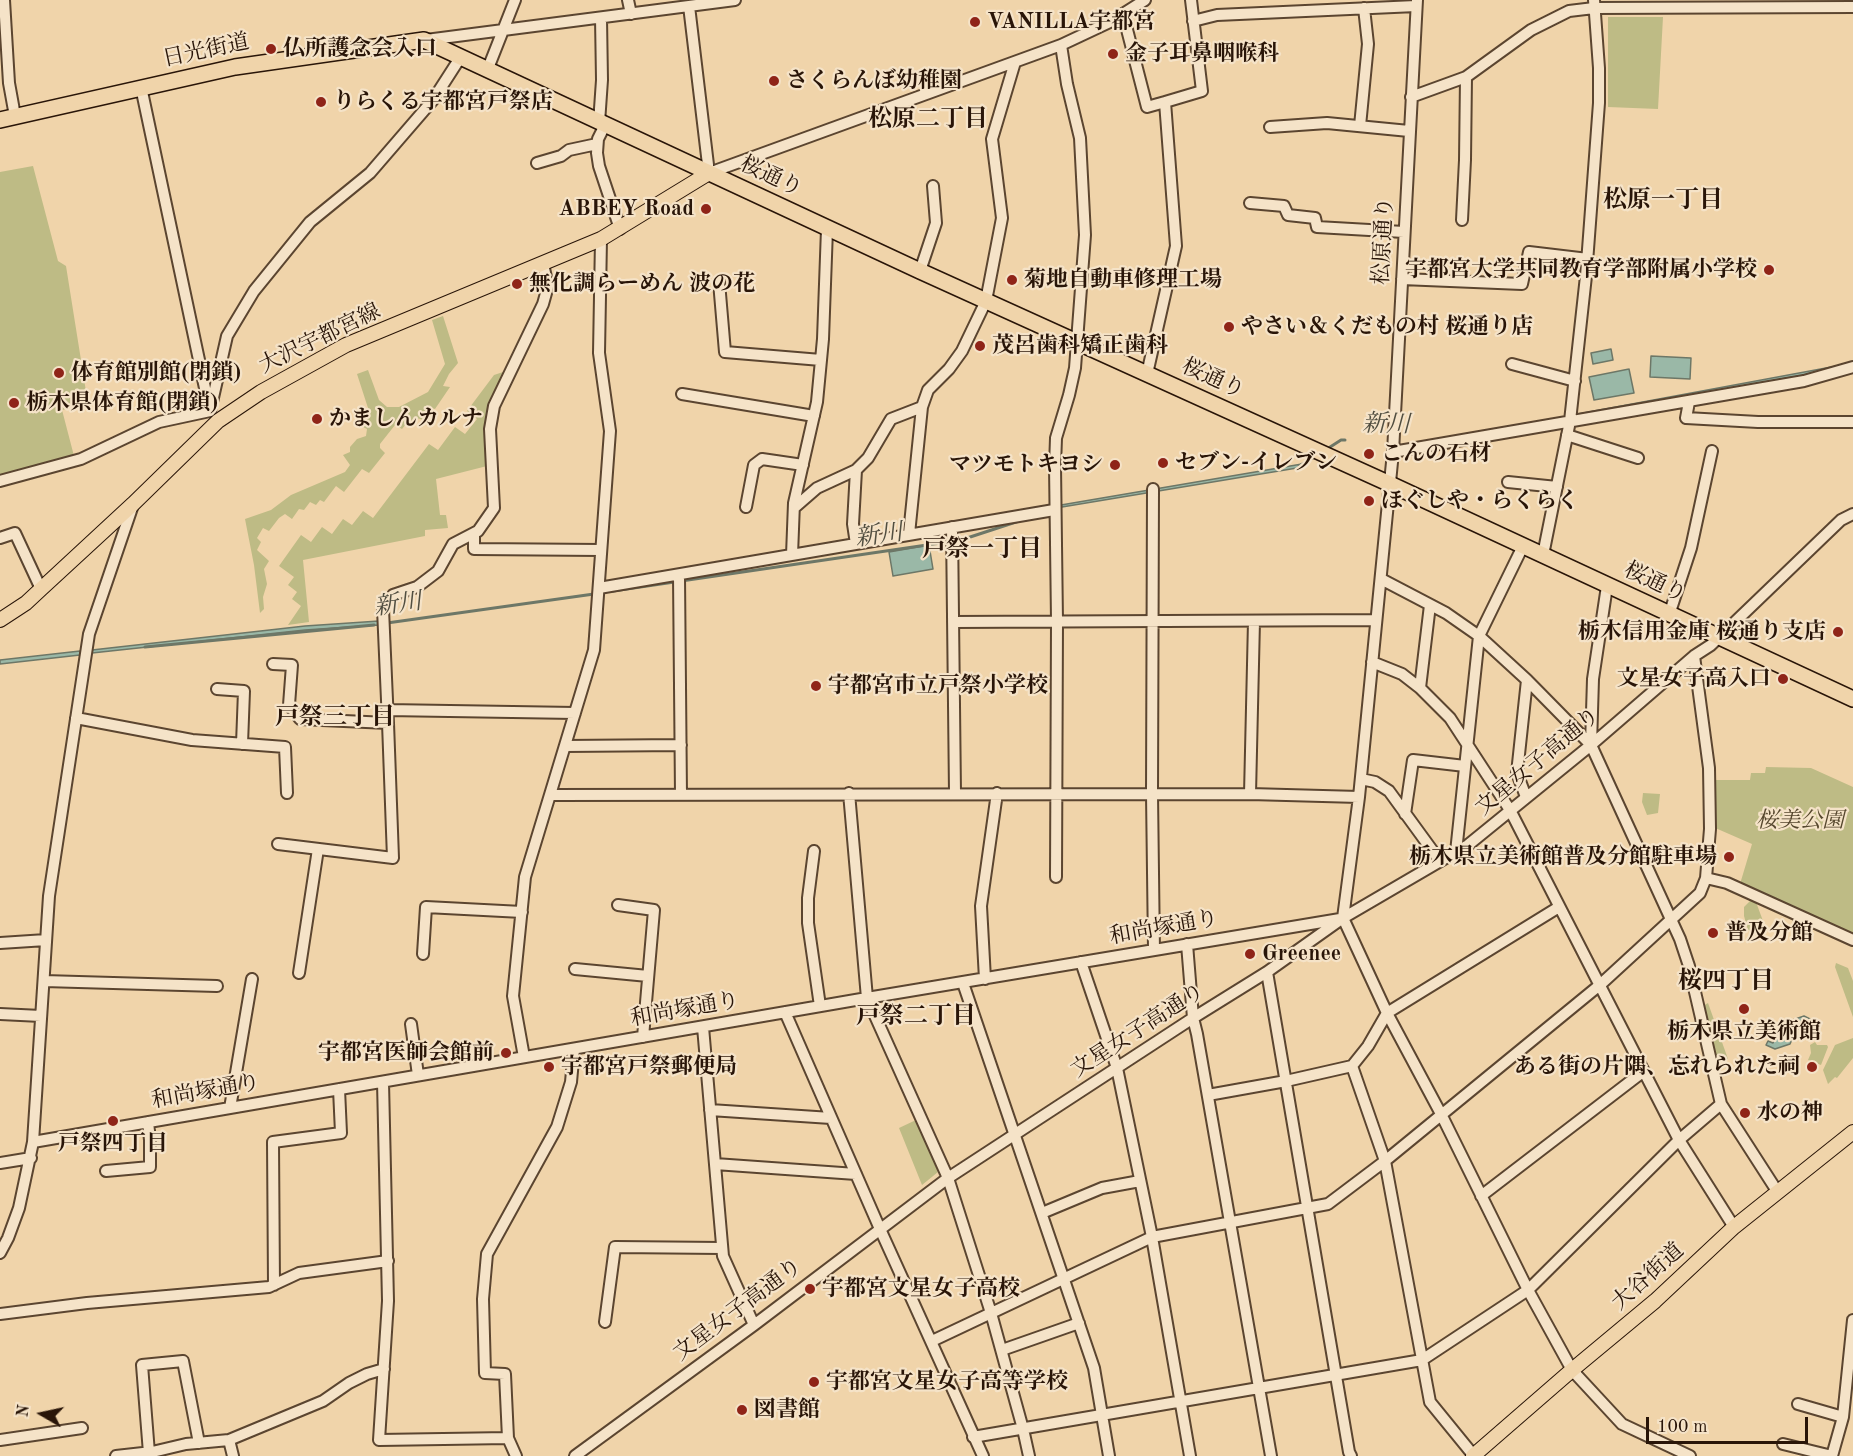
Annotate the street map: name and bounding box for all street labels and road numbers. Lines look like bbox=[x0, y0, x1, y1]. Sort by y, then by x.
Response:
street label: 日光街道 bbox=[160, 29, 252, 73]
street label: 桜通り bbox=[736, 151, 806, 203]
street label: 松原通り bbox=[1369, 196, 1399, 286]
street label: 大沢宇都宮線 bbox=[255, 298, 385, 380]
street label: 桜通り bbox=[1177, 354, 1249, 404]
street label: 桜通り bbox=[1620, 557, 1690, 609]
street label: 文星女子高通り bbox=[1471, 702, 1605, 822]
street label: 和尚塚通り bbox=[1108, 905, 1220, 951]
street label: 文星女子高通り bbox=[1066, 978, 1210, 1084]
street label: 和尚塚通り bbox=[629, 987, 741, 1033]
street label: 和尚塚通り bbox=[150, 1069, 262, 1115]
street label: 大谷街道 bbox=[1606, 1238, 1690, 1316]
street label: 文星女子高通り bbox=[669, 1253, 807, 1367]

